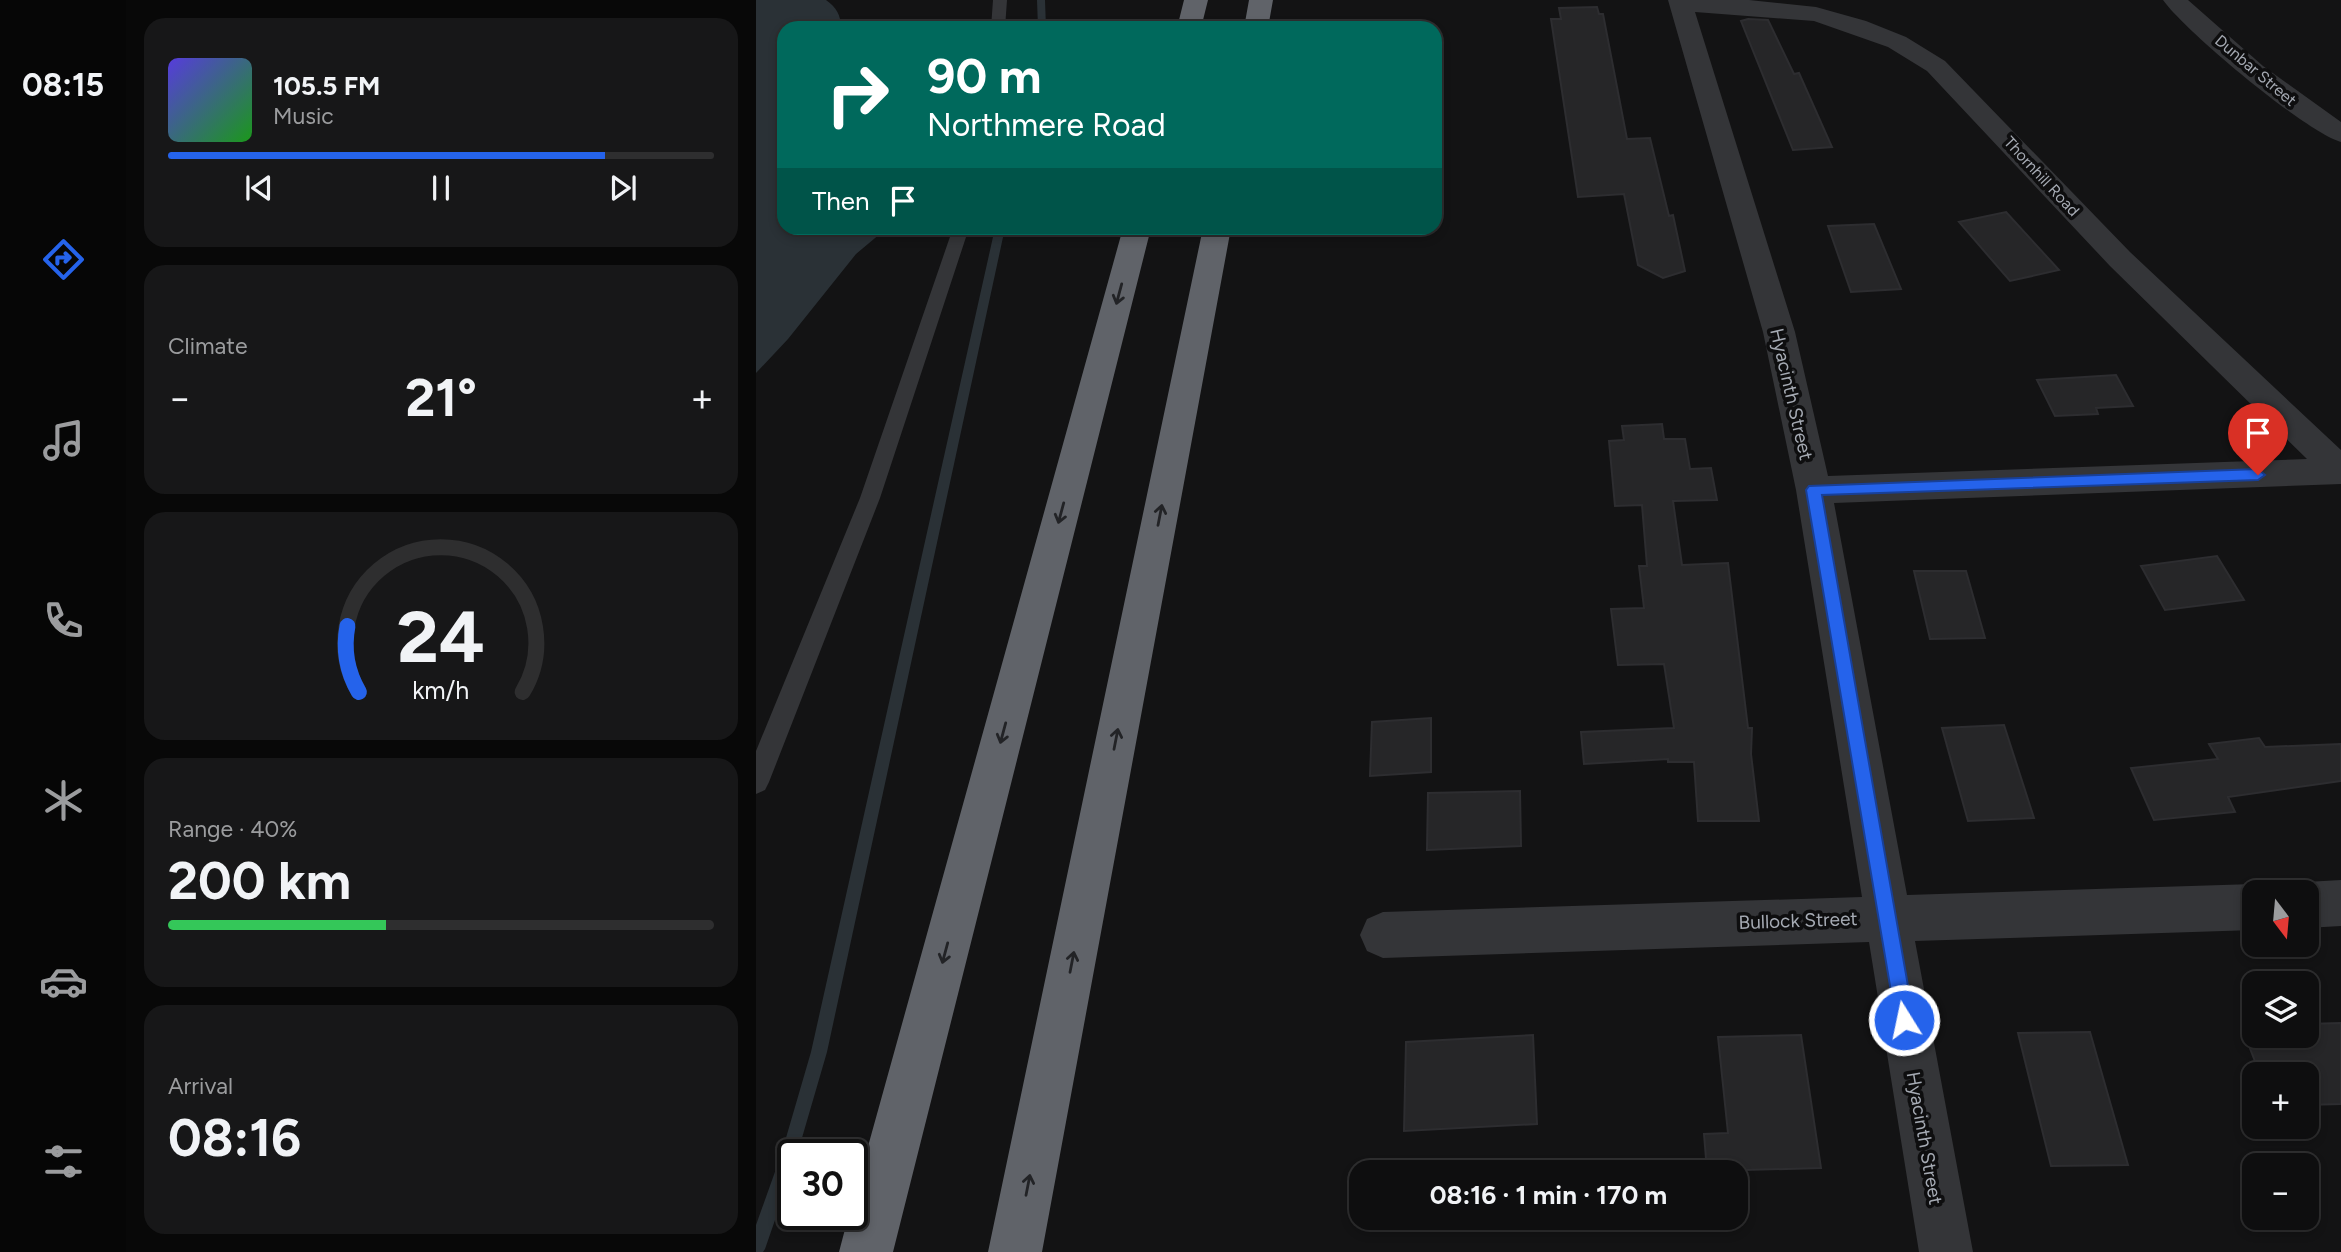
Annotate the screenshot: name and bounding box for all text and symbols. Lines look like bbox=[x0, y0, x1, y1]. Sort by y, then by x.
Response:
street label: Dunbar Street bbox=[2211, 31, 2300, 110]
text: 90 m bbox=[927, 46, 1042, 105]
icon: right bbox=[812, 49, 903, 140]
text: 08:15 bbox=[22, 66, 104, 104]
text: 105.5 FM bbox=[273, 70, 380, 102]
text: Music bbox=[273, 102, 334, 130]
text: Northmere Road bbox=[927, 106, 1166, 144]
street label: Thornhill Road bbox=[2000, 133, 2083, 220]
icon: previous bbox=[240, 169, 278, 207]
icon: pause bbox=[422, 169, 460, 207]
icon: next bbox=[604, 169, 642, 207]
icon: arrive bbox=[884, 182, 922, 220]
text: Then bbox=[812, 185, 870, 217]
icon: directions bbox=[39, 235, 88, 284]
one-way arrow bbox=[1112, 282, 1125, 304]
street label: Hyacinth Street bbox=[1765, 326, 1818, 462]
text: Climate bbox=[168, 332, 247, 360]
text: 21° bbox=[405, 367, 477, 429]
text: − bbox=[168, 375, 192, 421]
text: + bbox=[690, 375, 714, 421]
pin bbox=[2228, 403, 2288, 475]
icon: arrive bbox=[2239, 414, 2277, 452]
icon: music bbox=[39, 416, 88, 465]
one-way arrow bbox=[1054, 502, 1067, 524]
one-way arrow bbox=[1154, 504, 1167, 527]
text: 24 bbox=[397, 593, 485, 680]
icon: phone bbox=[39, 596, 88, 645]
text: km/h bbox=[412, 675, 470, 705]
one-way arrow bbox=[996, 722, 1009, 744]
one-way arrow bbox=[1110, 728, 1123, 751]
icon: climate bbox=[39, 776, 88, 825]
text: Range · 40% bbox=[168, 815, 297, 843]
text: 200 km bbox=[168, 850, 351, 912]
north arrow bbox=[2242, 880, 2319, 957]
map controls bbox=[2242, 880, 2319, 1230]
street label: Bullock Street bbox=[1738, 907, 1858, 934]
one-way arrow bbox=[938, 942, 951, 964]
one-way arrow bbox=[1066, 951, 1080, 974]
icon: car bbox=[39, 957, 88, 1006]
button: layers bbox=[2242, 971, 2319, 1048]
position arrow bbox=[1867, 983, 1941, 1057]
button: + bbox=[2242, 1062, 2319, 1139]
street label: Hyacinth Street bbox=[1901, 1070, 1948, 1206]
text: Arrival bbox=[168, 1072, 233, 1100]
text: 08:16 bbox=[168, 1107, 301, 1169]
icon: filters bbox=[39, 1137, 88, 1186]
speed limit sign: 30 bbox=[777, 1139, 868, 1230]
button: − bbox=[2242, 1153, 2319, 1230]
one-way arrow bbox=[1022, 1174, 1036, 1197]
text: 08:16 · 1 min · 170 m bbox=[1430, 1179, 1667, 1211]

